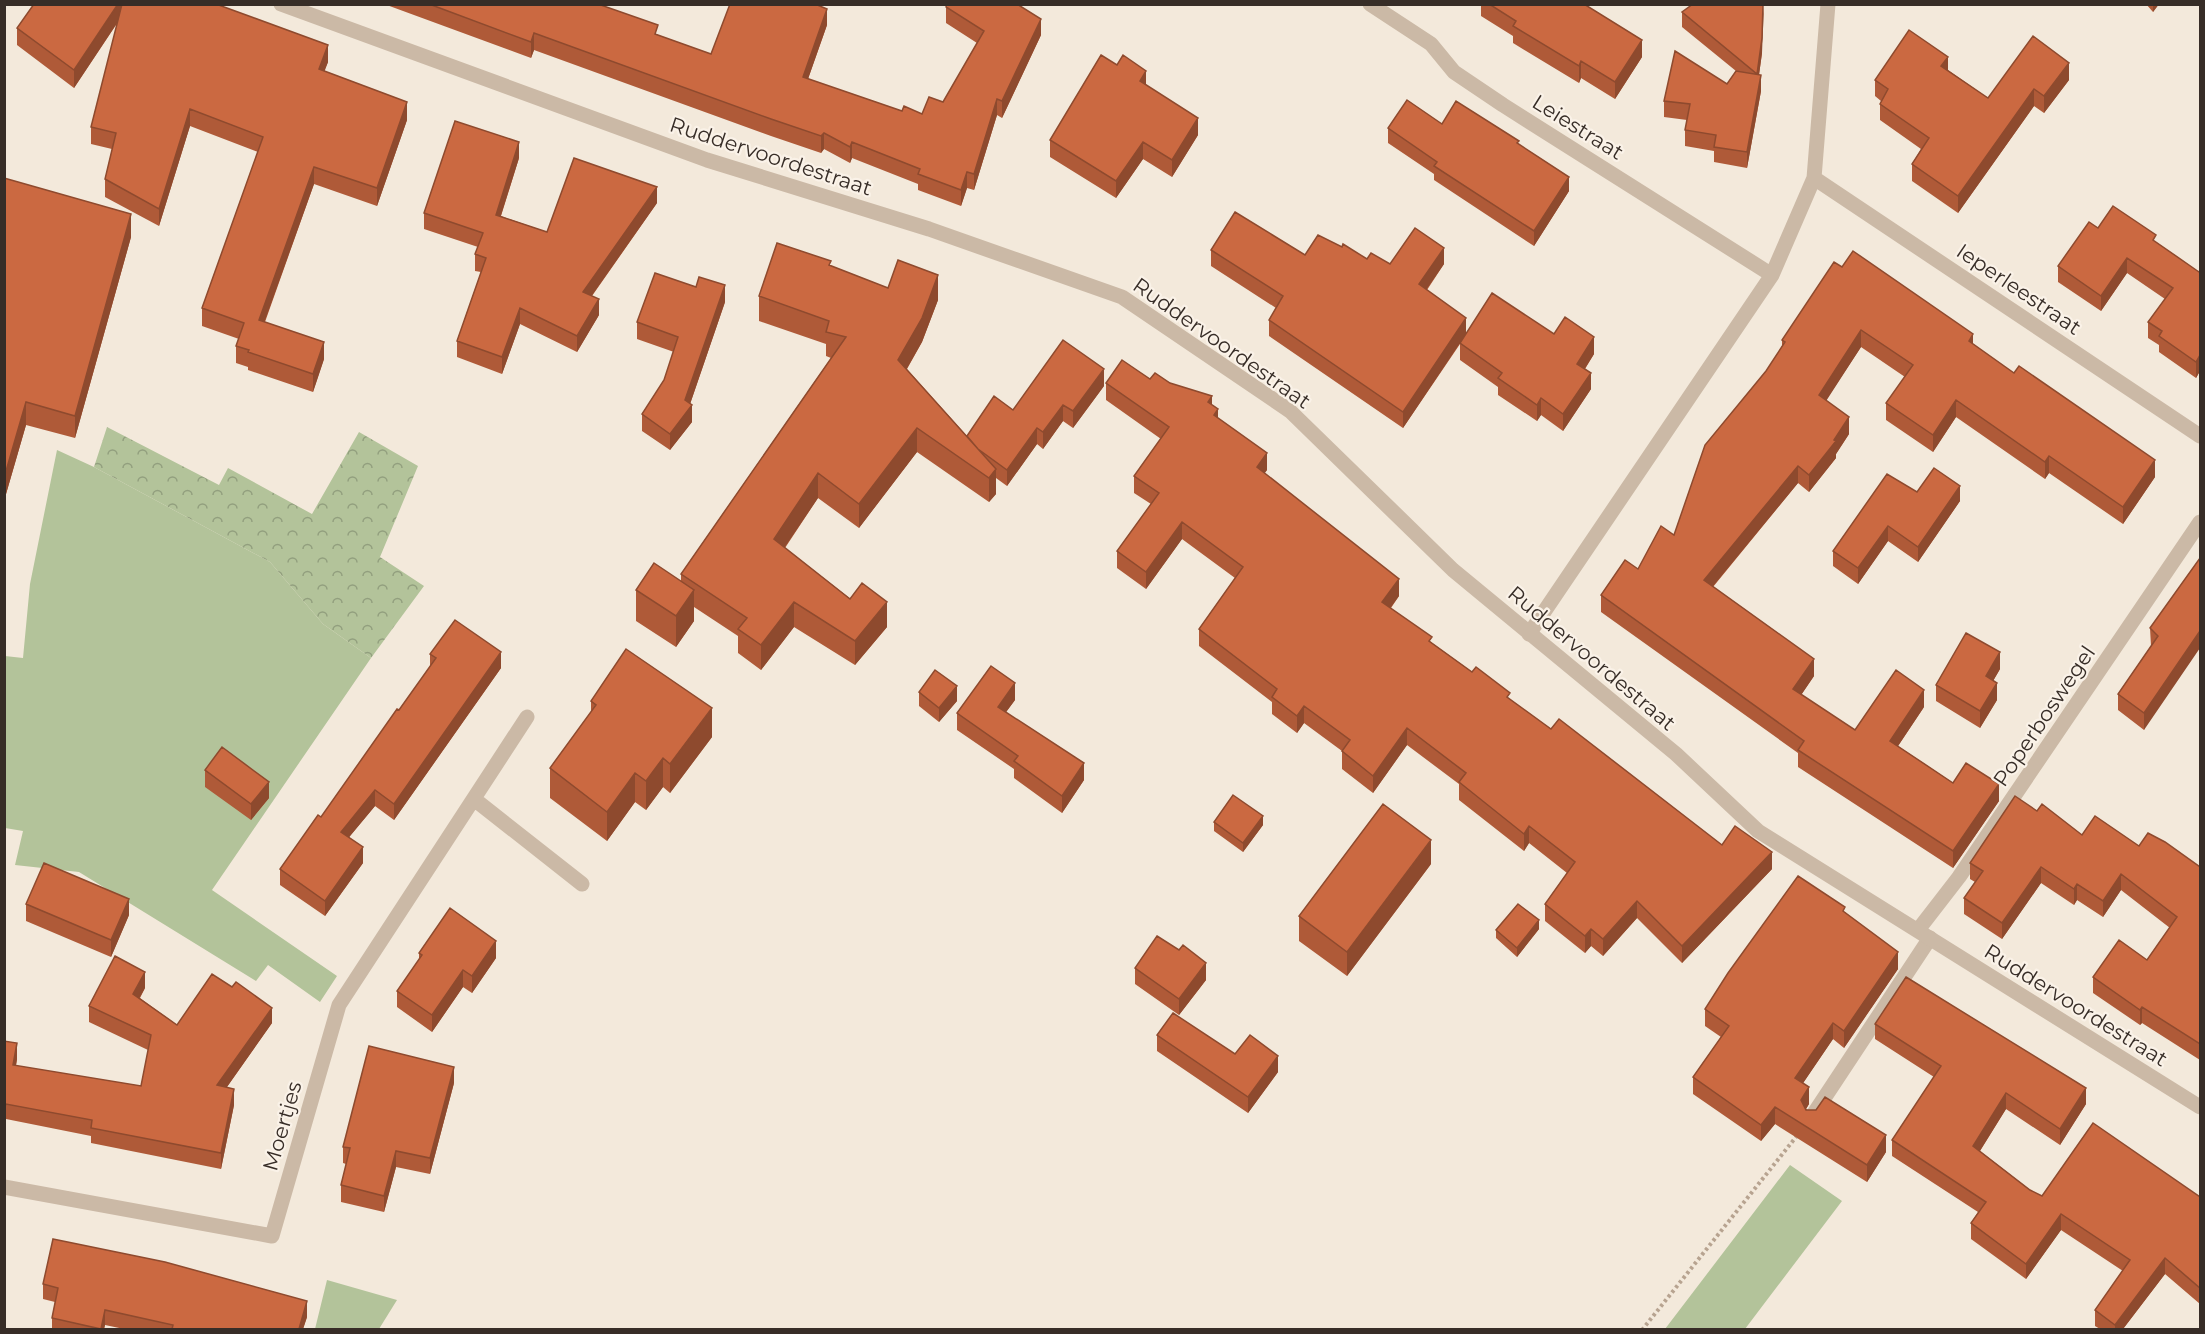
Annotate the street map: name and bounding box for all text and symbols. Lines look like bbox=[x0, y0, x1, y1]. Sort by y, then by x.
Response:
street label: Leiestraat bbox=[1528, 89, 1628, 165]
street label: Ruddervoordestraat bbox=[667, 111, 875, 201]
street label: Ieperleestraat bbox=[1952, 238, 2086, 340]
street label: Ruddervoordestraat bbox=[1128, 272, 1316, 414]
street label: Ruddervoordestraat bbox=[1503, 581, 1681, 735]
street label: Poperboswegel bbox=[1988, 641, 2100, 791]
street label: Ruddervoordestraat bbox=[1980, 938, 2172, 1072]
street label: Moertjes bbox=[257, 1078, 307, 1174]

